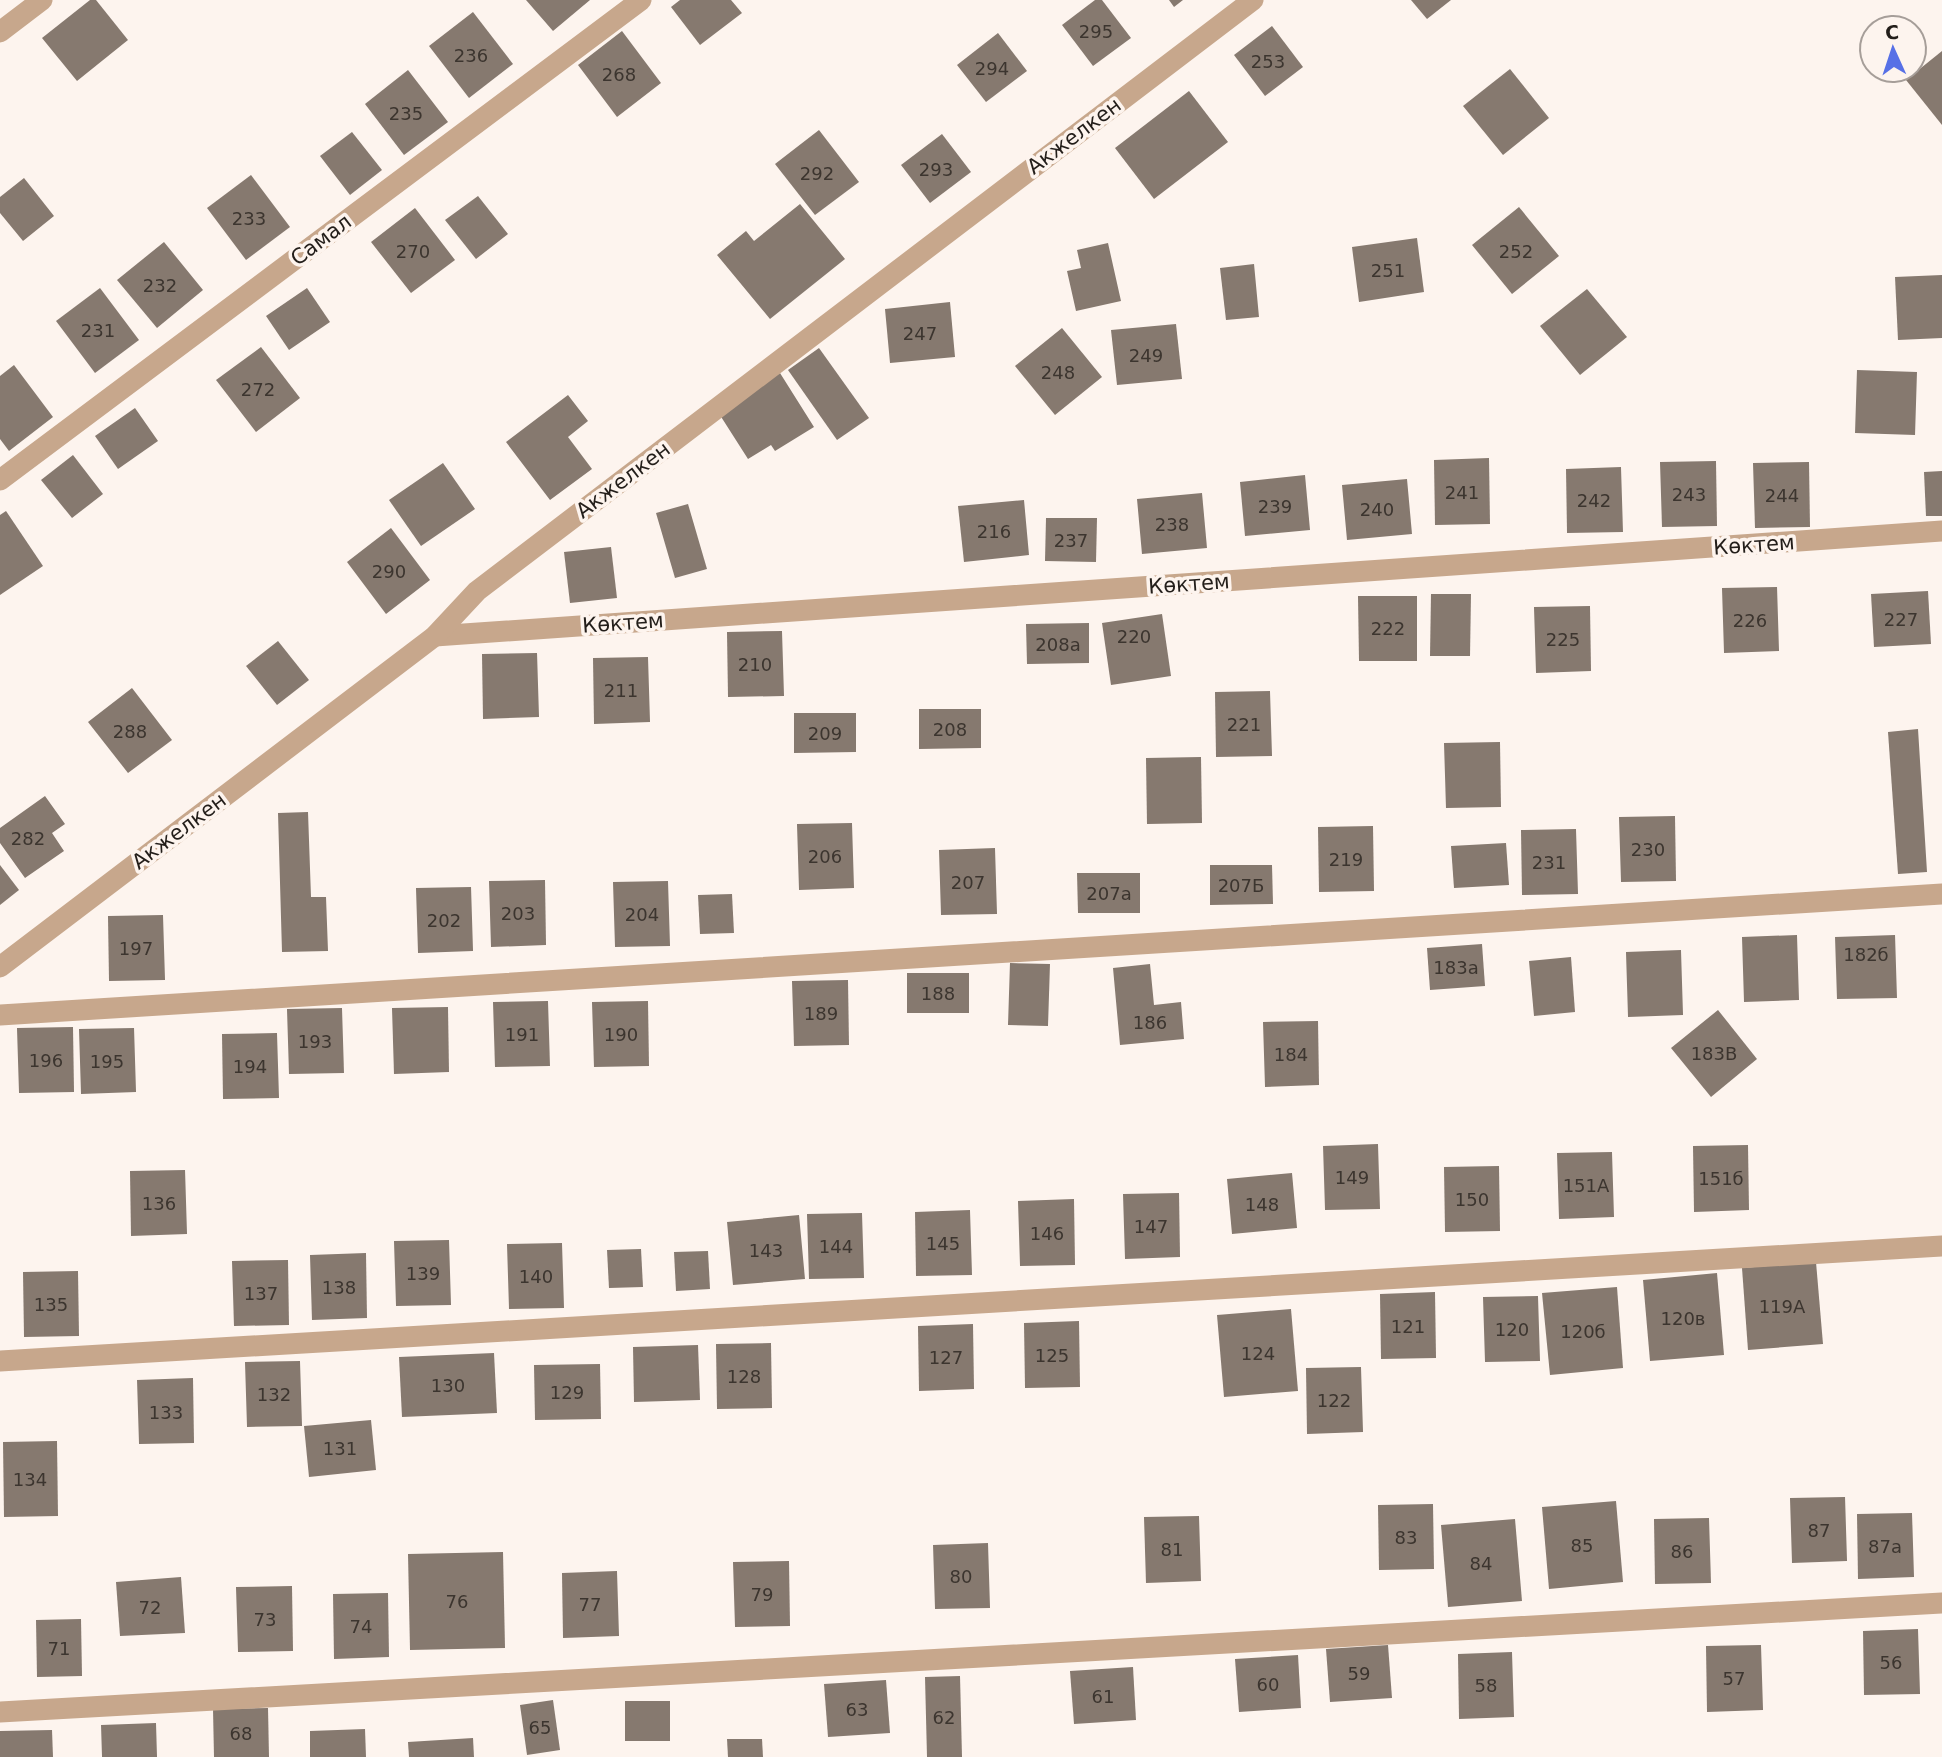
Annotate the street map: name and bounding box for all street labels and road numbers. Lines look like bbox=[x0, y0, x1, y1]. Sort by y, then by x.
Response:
street label: Акжелкен bbox=[1022, 93, 1126, 179]
street label: Самал bbox=[286, 209, 356, 271]
street label: Акжелкен bbox=[571, 437, 675, 523]
street label: Көктем bbox=[1713, 530, 1795, 560]
street label: Көктем bbox=[1148, 569, 1230, 599]
street label: Көктем bbox=[582, 608, 664, 638]
street label: Акжелкен bbox=[127, 788, 231, 874]

